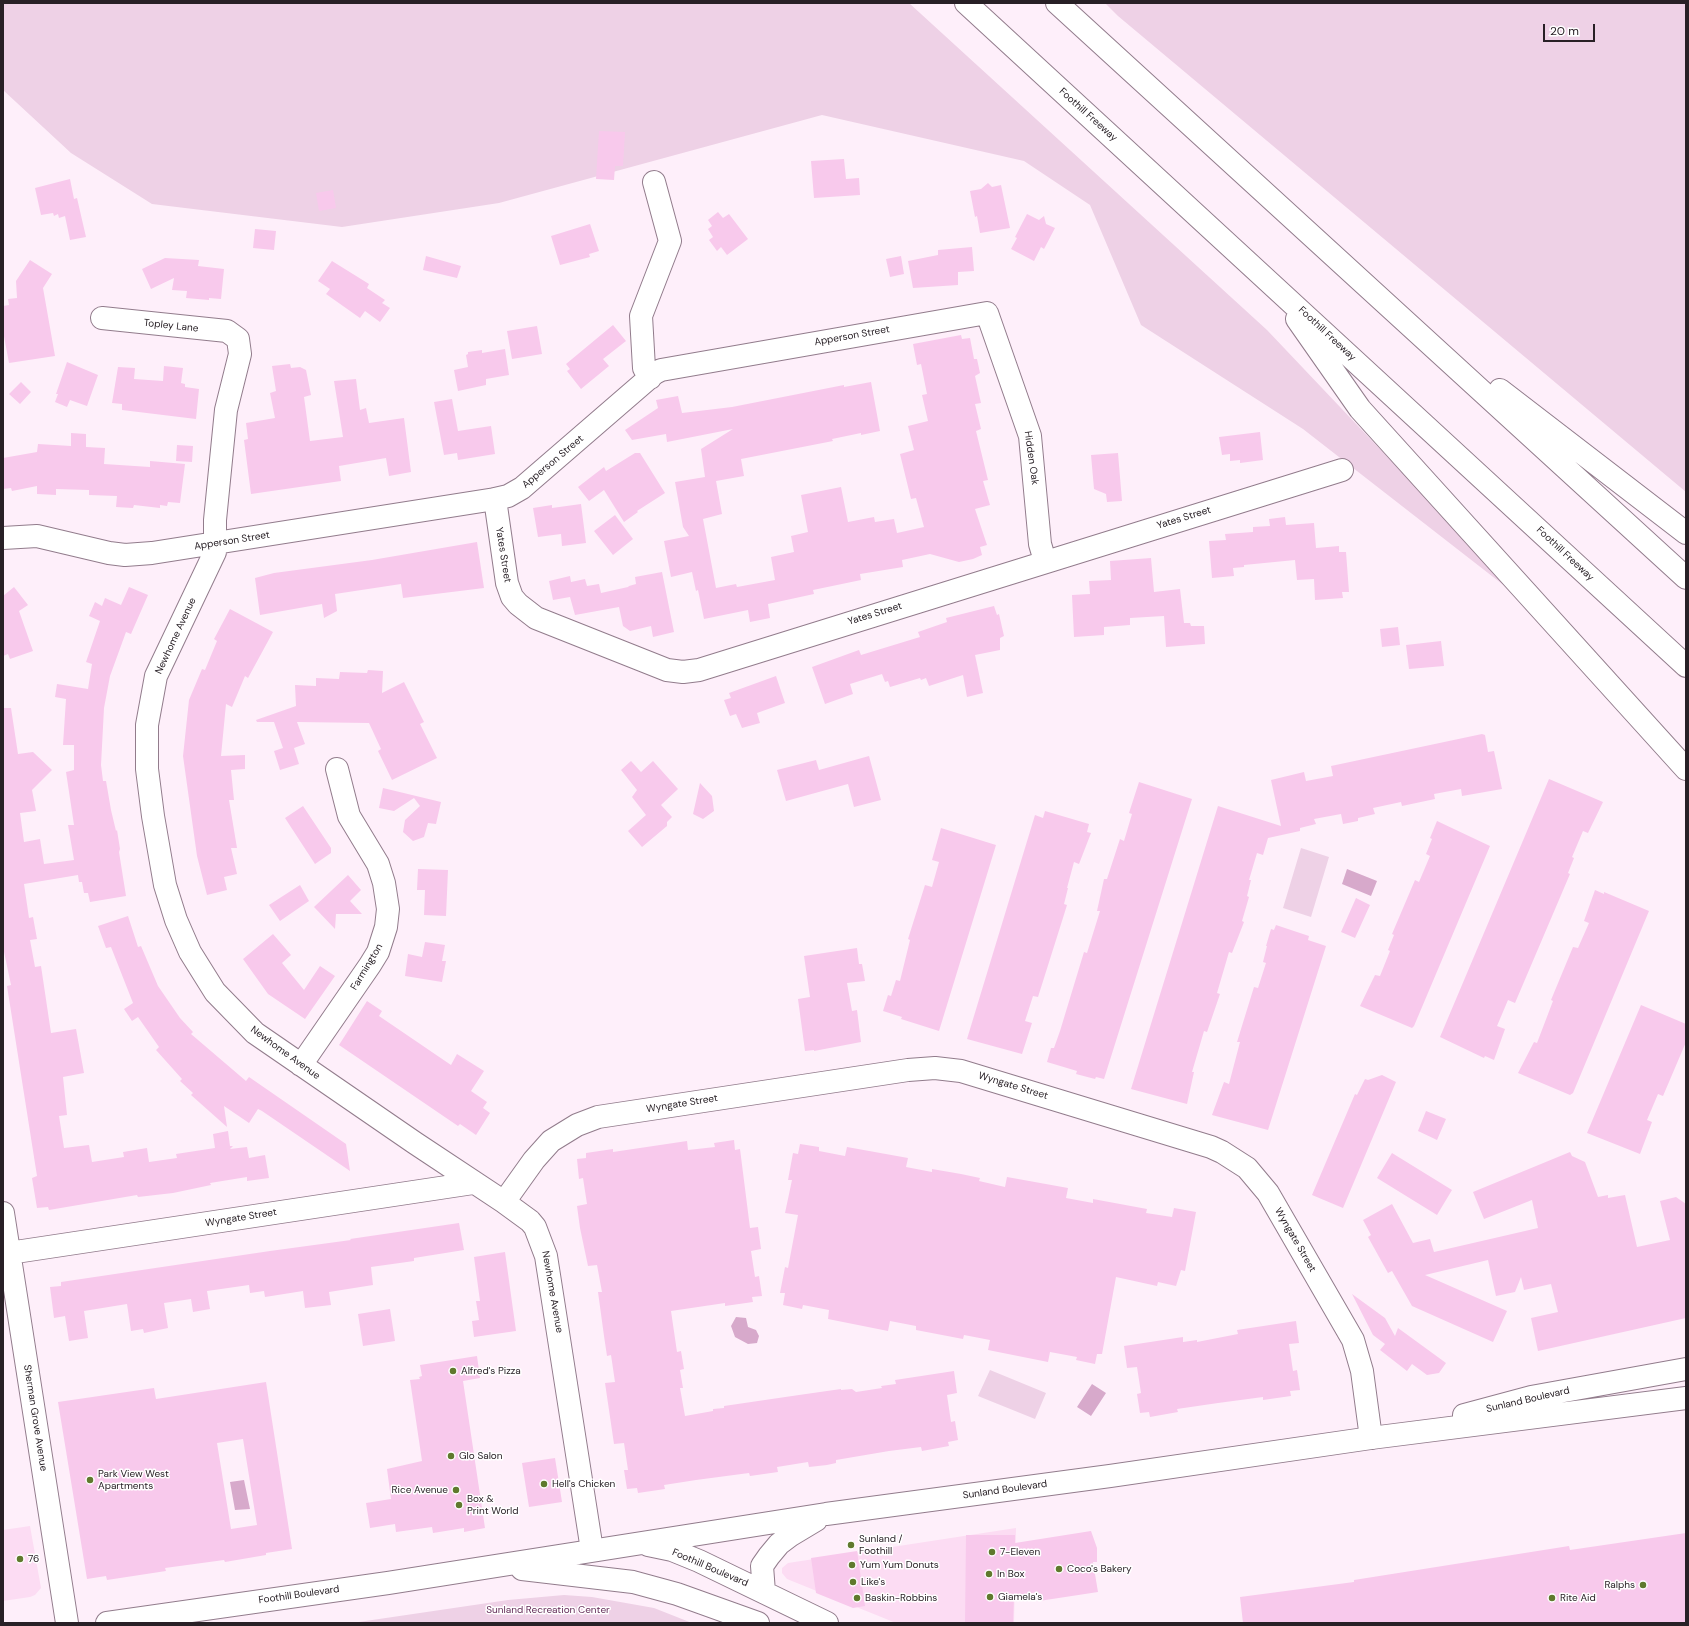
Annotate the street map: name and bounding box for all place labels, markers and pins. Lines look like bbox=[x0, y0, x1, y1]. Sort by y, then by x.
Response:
place label: Alfred's Pizza bbox=[461, 1365, 521, 1377]
marker: Alfred's Pizza bbox=[448, 1366, 458, 1376]
place label: Glo Salon bbox=[459, 1450, 503, 1462]
marker: Glo Salon bbox=[446, 1451, 456, 1461]
place label: Park View West Apartments bbox=[98, 1468, 169, 1492]
marker: Park View West Apartments bbox=[85, 1475, 95, 1485]
place label: Hell's Chicken bbox=[552, 1478, 615, 1490]
marker: Hell's Chicken bbox=[539, 1479, 549, 1489]
place label: Rice Avenue bbox=[392, 1484, 448, 1496]
marker: Rice Avenue bbox=[451, 1485, 461, 1495]
place label: Box & Print World bbox=[467, 1493, 519, 1516]
marker: Box & Print World bbox=[454, 1500, 464, 1510]
place label: Sunland / Foothill bbox=[859, 1533, 903, 1556]
marker: Sunland / Foothill bbox=[846, 1540, 856, 1550]
place label: 7-Eleven bbox=[1000, 1546, 1040, 1558]
marker: 7-Eleven bbox=[987, 1547, 997, 1557]
place label: 76 bbox=[28, 1553, 39, 1565]
marker: 76 bbox=[15, 1554, 25, 1564]
place label: Yum Yum Donuts bbox=[860, 1559, 939, 1571]
marker: Yum Yum Donuts bbox=[847, 1560, 857, 1570]
place label: Coco's Bakery bbox=[1067, 1563, 1132, 1575]
marker: Coco's Bakery bbox=[1054, 1564, 1064, 1574]
place label: In Box bbox=[997, 1568, 1024, 1580]
marker: In Box bbox=[984, 1569, 994, 1579]
place label: Like's bbox=[861, 1576, 885, 1588]
marker: Like's bbox=[848, 1577, 858, 1587]
place label: Ralphs bbox=[1605, 1579, 1635, 1591]
marker: Ralphs bbox=[1638, 1580, 1648, 1590]
place label: Giamela's bbox=[998, 1591, 1042, 1603]
place label: Baskin-Robbins bbox=[865, 1592, 937, 1604]
marker: Giamela's bbox=[985, 1592, 995, 1602]
place label: Rite Aid bbox=[1560, 1592, 1596, 1604]
marker: Baskin-Robbins bbox=[852, 1593, 862, 1603]
marker: Rite Aid bbox=[1547, 1593, 1557, 1603]

